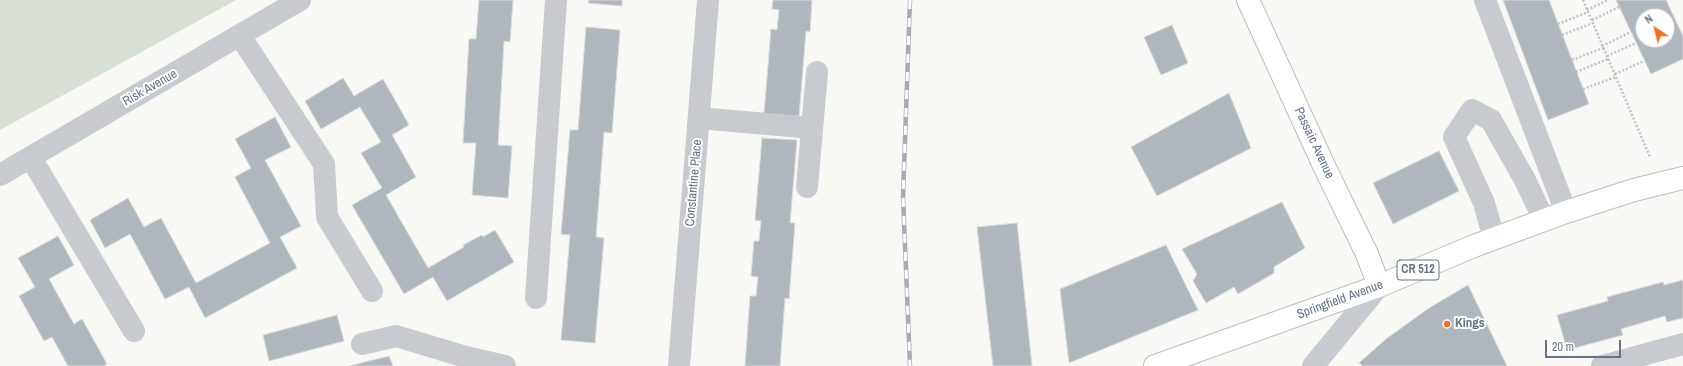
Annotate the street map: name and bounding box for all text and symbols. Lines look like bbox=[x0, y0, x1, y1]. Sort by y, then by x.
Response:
north arrow bbox=[1635, 8, 1675, 48]
text: N bbox=[1642, 11, 1655, 27]
street label: Risk Avenue bbox=[120, 66, 180, 110]
street label: Passaic Avenue bbox=[1291, 105, 1337, 181]
street label: Constantine Place bbox=[682, 139, 706, 227]
road number: CR 512 bbox=[1397, 260, 1439, 280]
street label: Springfield Avenue bbox=[1295, 277, 1385, 323]
place label: Kings bbox=[1455, 316, 1485, 332]
marker: Kings bbox=[1442, 319, 1452, 329]
scale bar bbox=[1547, 332, 1623, 358]
text: 20 m bbox=[1552, 339, 1574, 355]

